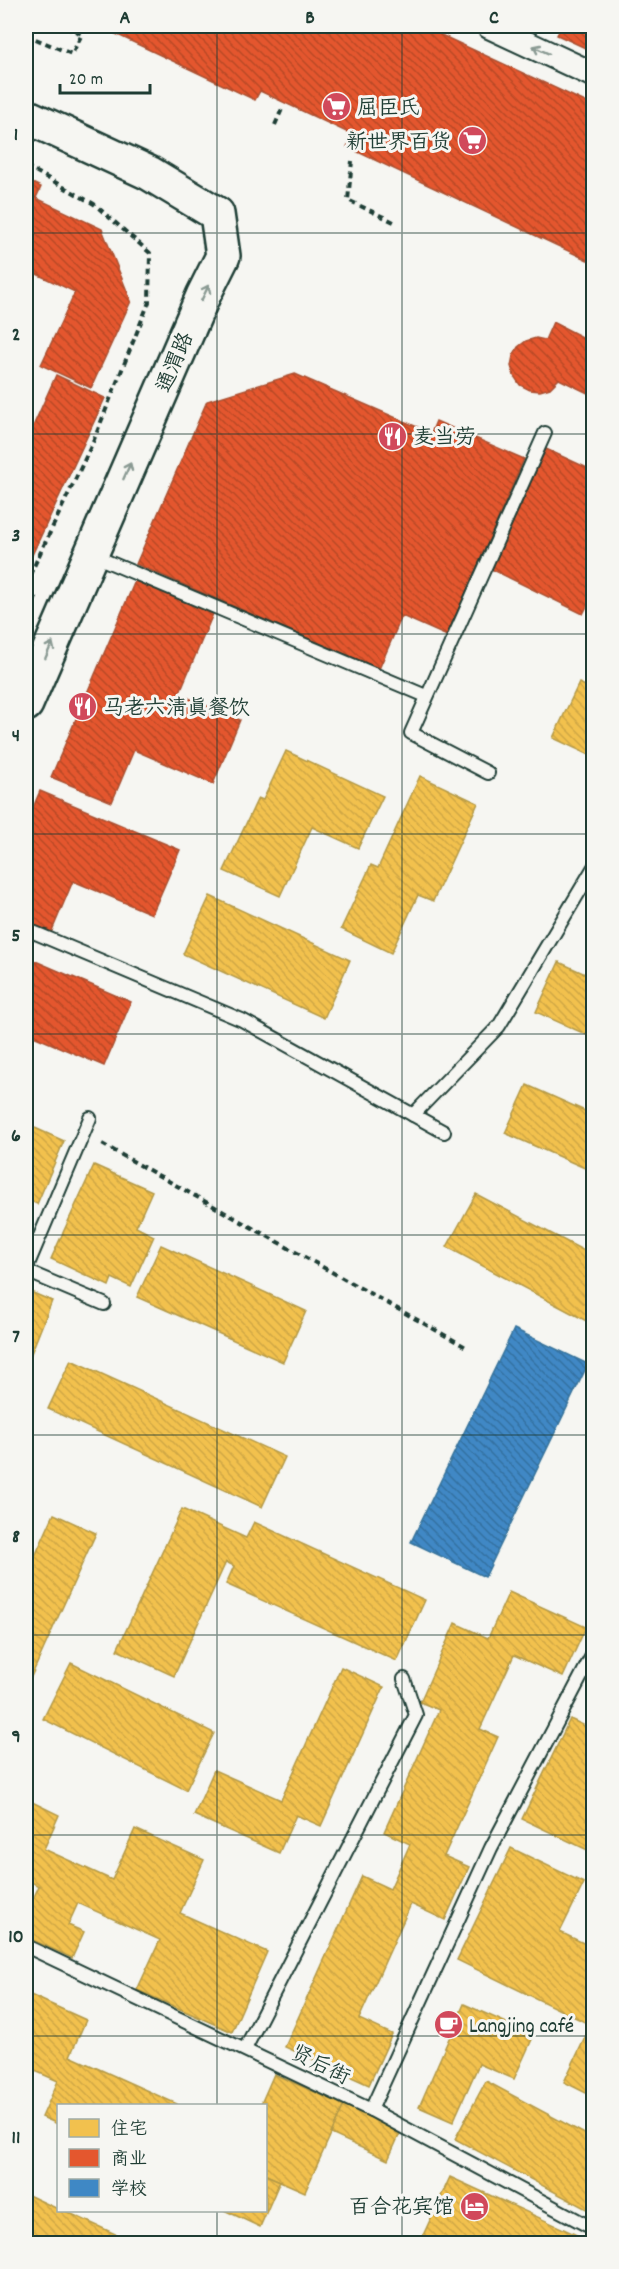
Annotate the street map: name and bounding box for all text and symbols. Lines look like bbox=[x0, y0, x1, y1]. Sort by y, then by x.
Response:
text: A bbox=[120, 5, 131, 33]
text: B bbox=[305, 5, 315, 33]
text: C bbox=[489, 5, 499, 33]
one-way arrow bbox=[533, 44, 551, 56]
scale bar bbox=[60, 57, 150, 95]
text: 20 m bbox=[69, 68, 103, 93]
supermarket icon: 屈臣氏 bbox=[320, 91, 352, 123]
place label: 屈臣氏 bbox=[357, 95, 420, 125]
text: 1 bbox=[14, 122, 18, 150]
supermarket icon: 新世界百货 bbox=[456, 125, 488, 157]
place label: 新世界百货 bbox=[346, 129, 451, 159]
one-way arrow bbox=[199, 284, 211, 302]
text: 2 bbox=[12, 322, 20, 350]
street label: 通渭路 bbox=[151, 328, 203, 398]
restaurant icon: 麦当劳 bbox=[376, 420, 408, 452]
place label: 麦当劳 bbox=[413, 424, 476, 454]
one-way arrow bbox=[122, 463, 133, 481]
text: 3 bbox=[12, 523, 20, 551]
one-way arrow bbox=[44, 641, 55, 660]
restaurant icon: 马老六清真餐饮 bbox=[66, 691, 98, 723]
place label: 马老六清真餐饮 bbox=[103, 695, 250, 725]
text: 4 bbox=[12, 723, 20, 751]
text: 5 bbox=[11, 923, 21, 951]
text: 6 bbox=[11, 1123, 21, 1151]
text: 7 bbox=[12, 1324, 20, 1352]
text: 8 bbox=[12, 1524, 20, 1552]
text: 9 bbox=[11, 1724, 21, 1752]
text: 10 bbox=[8, 1924, 24, 1952]
cafe icon: Langjing café bbox=[432, 2009, 464, 2041]
place label: Langjing café bbox=[469, 2013, 574, 2043]
street label: 贤后街 bbox=[285, 2039, 355, 2094]
legend bbox=[57, 2104, 267, 2212]
text: 住宅 bbox=[111, 2118, 147, 2143]
text: 11 bbox=[12, 2125, 20, 2153]
text: 商业 bbox=[111, 2148, 147, 2173]
text: 学校 bbox=[111, 2178, 147, 2203]
hotel icon: 百合花宾馆 bbox=[459, 2190, 491, 2222]
place label: 百合花宾馆 bbox=[349, 2194, 454, 2224]

